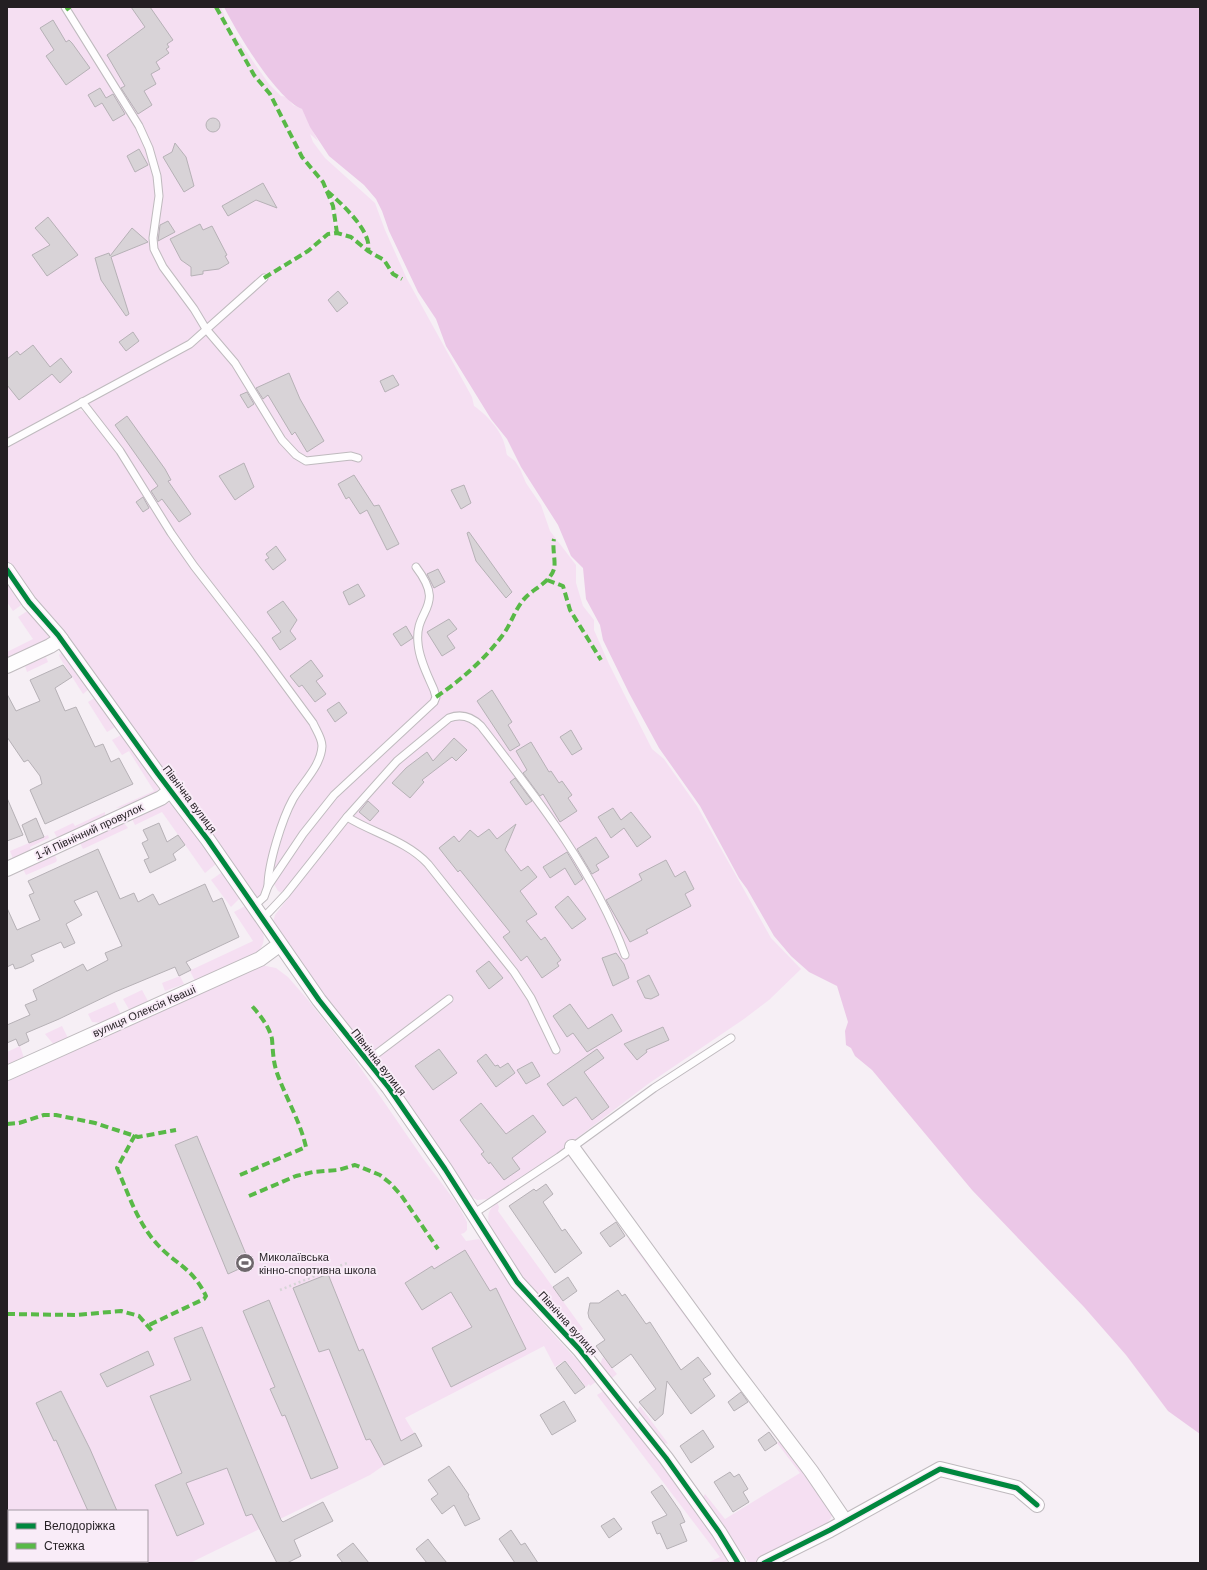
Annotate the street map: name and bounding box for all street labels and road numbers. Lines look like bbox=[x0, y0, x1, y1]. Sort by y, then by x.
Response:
street label: Північна вулиця bbox=[161, 763, 219, 835]
street label: 1-й Північний провулок bbox=[33, 801, 145, 861]
street label: вулиця Олексія Кваші bbox=[91, 983, 197, 1039]
street label: Північна вулиця bbox=[349, 1026, 409, 1098]
street label: Північна вулиця bbox=[536, 1289, 600, 1357]

